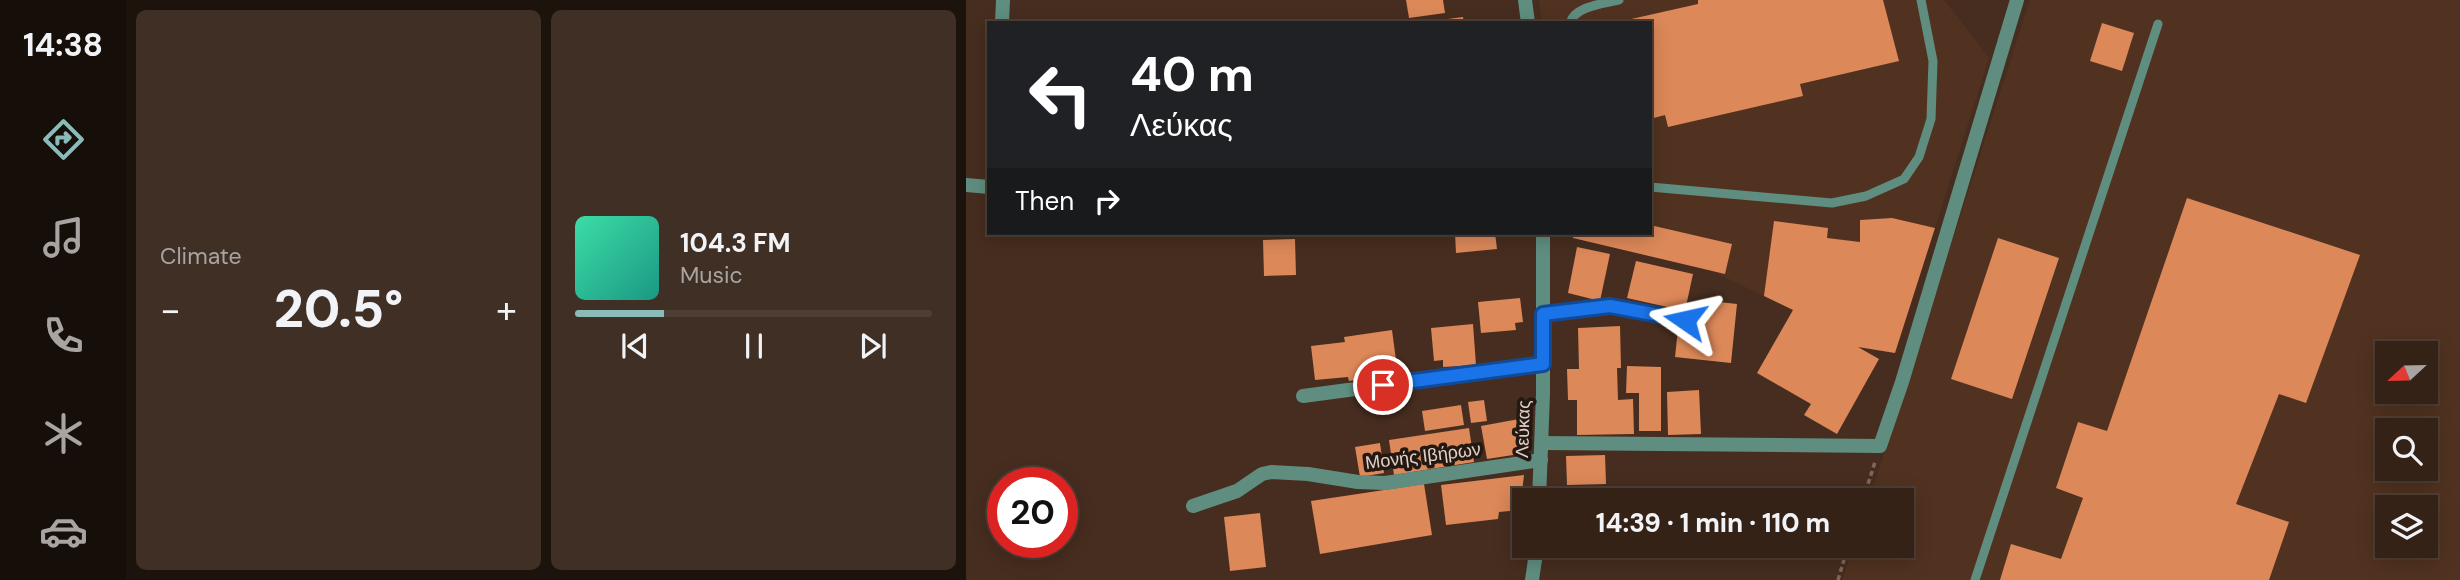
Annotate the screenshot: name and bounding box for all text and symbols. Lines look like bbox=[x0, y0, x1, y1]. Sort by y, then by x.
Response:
text: 14:38 bbox=[23, 24, 103, 66]
text: 40 m bbox=[1130, 42, 1254, 106]
icon: left bbox=[1015, 49, 1106, 140]
text: Λεύκας bbox=[1130, 104, 1233, 146]
icon: directions bbox=[39, 115, 88, 164]
icon: right bbox=[1088, 182, 1126, 220]
text: Then bbox=[1015, 184, 1074, 218]
icon: music bbox=[39, 213, 88, 262]
text: 104.3 FM bbox=[680, 226, 791, 260]
text: Climate bbox=[160, 241, 242, 271]
text: Music bbox=[680, 260, 743, 290]
text: 20.5° bbox=[274, 275, 403, 343]
position arrow bbox=[1648, 283, 1722, 357]
text: − bbox=[160, 285, 181, 335]
text: + bbox=[496, 285, 517, 335]
icon: phone bbox=[39, 311, 88, 360]
icon: previous bbox=[616, 327, 654, 365]
icon: pause bbox=[735, 327, 773, 365]
icon: next bbox=[854, 327, 892, 365]
north arrow bbox=[2375, 341, 2438, 404]
map controls bbox=[2375, 341, 2438, 558]
pin bbox=[1353, 355, 1413, 415]
icon: arrive bbox=[1364, 366, 1402, 404]
street label: Λεύκας bbox=[1510, 399, 1536, 458]
icon: climate bbox=[39, 409, 88, 458]
button: search bbox=[2375, 418, 2438, 481]
street label: Μονής Ιβήρων bbox=[1364, 437, 1482, 475]
speed limit sign: 20 bbox=[987, 467, 1078, 558]
button: layers bbox=[2375, 495, 2438, 558]
text: 14:39 · 1 min · 110 m bbox=[1596, 506, 1830, 540]
icon: car bbox=[39, 507, 88, 556]

